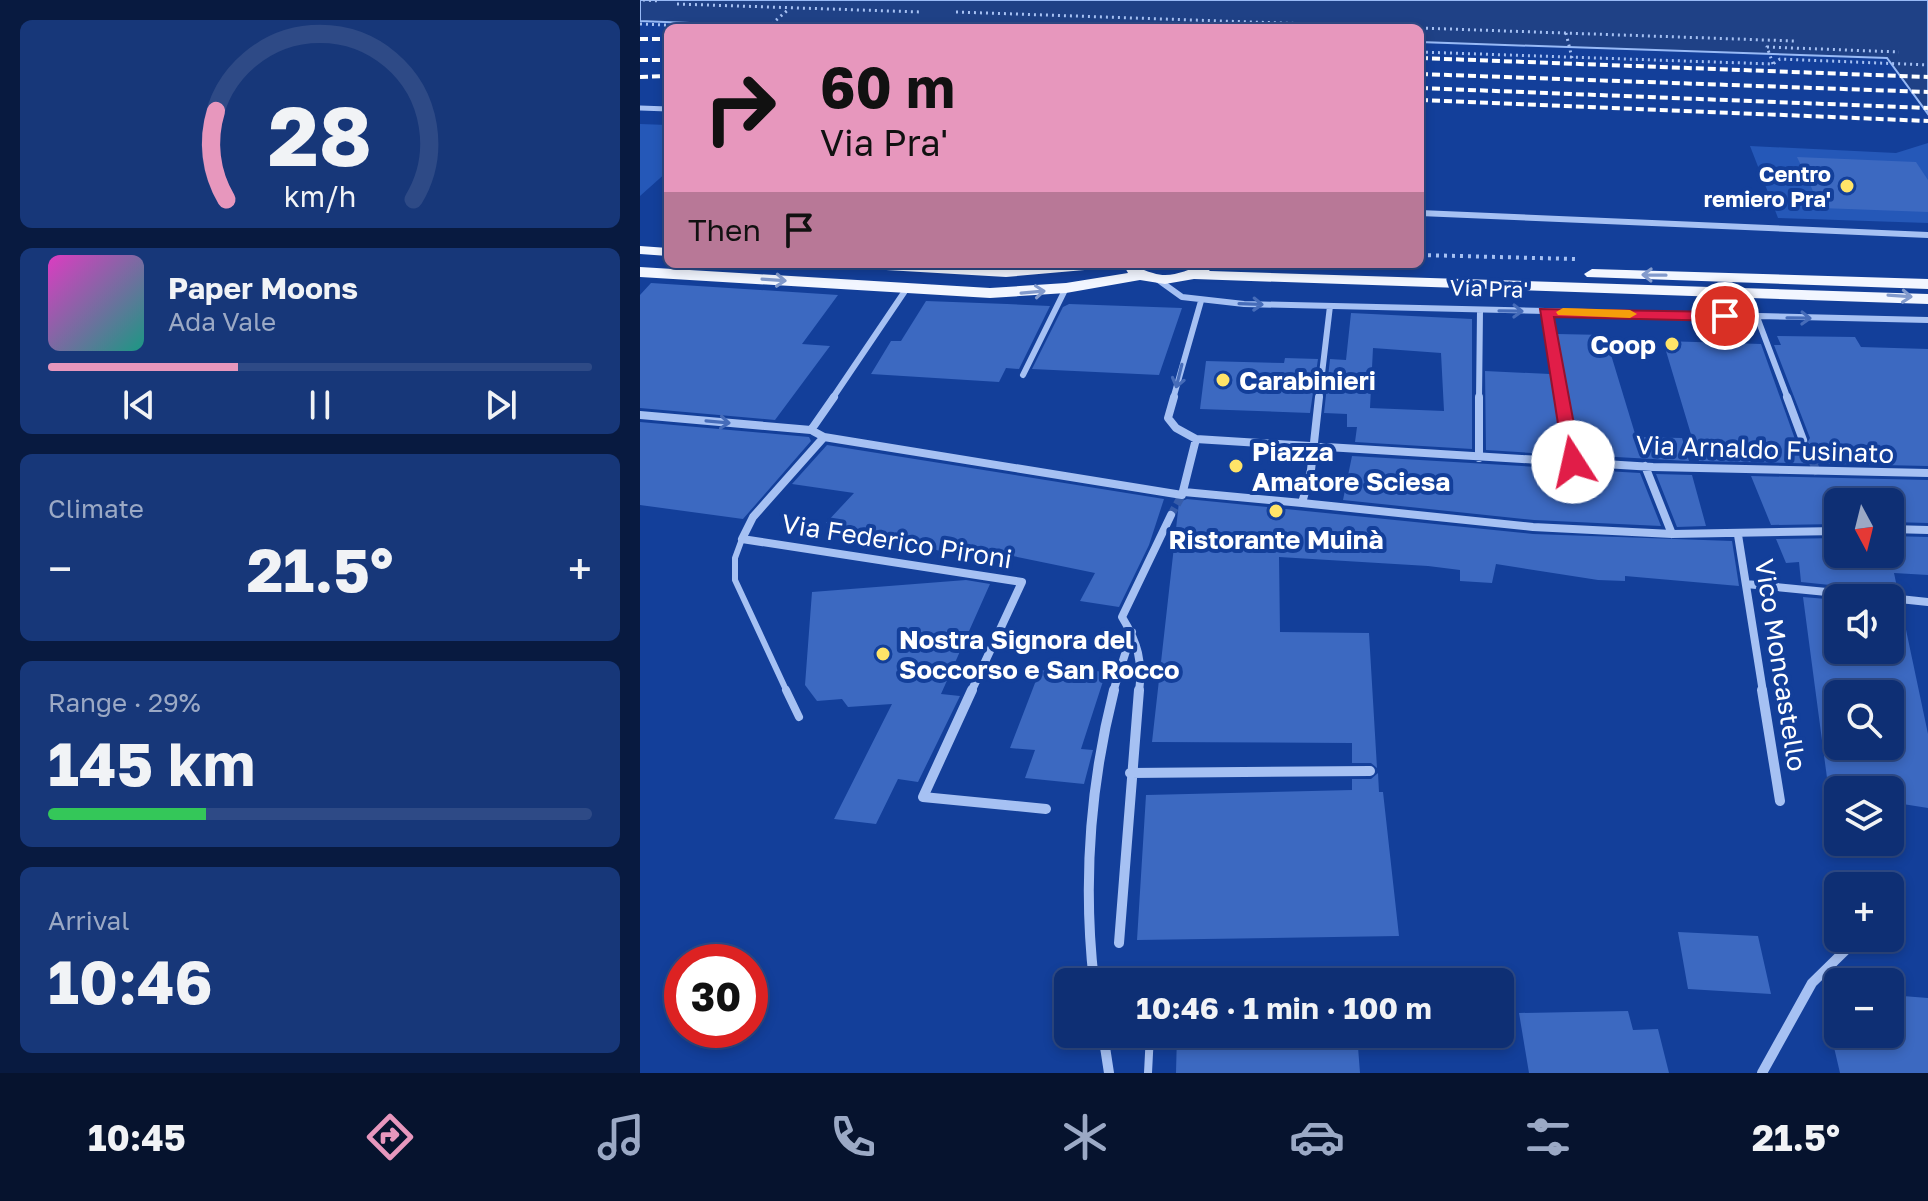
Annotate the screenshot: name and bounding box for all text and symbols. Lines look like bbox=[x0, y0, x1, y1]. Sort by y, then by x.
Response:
text: 60 m bbox=[820, 53, 955, 120]
icon: right bbox=[688, 56, 792, 160]
text: 28 bbox=[268, 84, 372, 184]
text: Via Pra' bbox=[820, 121, 948, 164]
place label: Centro remiero Pra' bbox=[1704, 160, 1831, 212]
marker: Centro remiero Pra' bbox=[1838, 177, 1856, 195]
text: km/h bbox=[284, 179, 356, 213]
icon: arrive bbox=[777, 208, 821, 252]
text: Then bbox=[688, 212, 761, 248]
one-way arrow bbox=[1641, 268, 1668, 283]
text: Paper Moons bbox=[168, 270, 358, 306]
one-way arrow bbox=[760, 273, 787, 288]
street label: Via Pra' bbox=[1449, 273, 1529, 303]
pin bbox=[1691, 282, 1759, 350]
one-way arrow bbox=[1019, 284, 1046, 299]
one-way arrow bbox=[1886, 289, 1913, 304]
icon: arrive bbox=[1703, 294, 1747, 338]
one-way arrow bbox=[1237, 296, 1264, 311]
one-way arrow bbox=[1497, 303, 1524, 319]
text: Ada Vale bbox=[168, 306, 276, 337]
one-way arrow bbox=[1785, 310, 1812, 326]
place label: Coop bbox=[1590, 329, 1656, 360]
marker: Coop bbox=[1663, 335, 1681, 353]
one-way arrow bbox=[1170, 362, 1185, 388]
place label: Carabinieri bbox=[1239, 365, 1376, 396]
marker: Carabinieri bbox=[1214, 371, 1232, 389]
icon: previous bbox=[117, 383, 161, 427]
icon: pause bbox=[298, 383, 342, 427]
icon: next bbox=[479, 383, 523, 427]
one-way arrow bbox=[704, 414, 731, 429]
position arrow bbox=[1531, 420, 1615, 504]
street label: Via Arnaldo Fusinato bbox=[1635, 429, 1895, 469]
place label: Piazza Amatore Sciesa bbox=[1252, 436, 1450, 497]
marker: Piazza Amatore Sciesa bbox=[1227, 457, 1245, 475]
north arrow bbox=[1824, 488, 1904, 568]
map controls bbox=[1824, 488, 1904, 1048]
text: Climate bbox=[48, 493, 144, 524]
marker: Ristorante Muinà bbox=[1267, 502, 1285, 520]
street label: Via Federico Pironi bbox=[780, 507, 1014, 575]
place label: Ristorante Muinà bbox=[1169, 524, 1383, 555]
text: 21.5° bbox=[247, 533, 393, 605]
text: − bbox=[48, 542, 72, 595]
text: + bbox=[568, 542, 592, 595]
street label: Vico Moncastello bbox=[1749, 557, 1813, 773]
button: sound bbox=[1824, 584, 1904, 664]
place label: Nostra Signora del Soccorso e San Rocco bbox=[899, 624, 1180, 685]
marker: Nostra Signora del Soccorso e San Rocco bbox=[874, 645, 892, 663]
button: search bbox=[1824, 680, 1904, 760]
text: Range · 29% bbox=[48, 687, 201, 718]
text: 145 km bbox=[48, 727, 255, 799]
button: layers bbox=[1824, 776, 1904, 856]
button: + bbox=[1824, 872, 1904, 952]
text: Arrival bbox=[48, 905, 129, 936]
speed limit sign: 30 bbox=[664, 944, 768, 1048]
text: 10:46 bbox=[48, 945, 213, 1017]
button: − bbox=[1824, 968, 1904, 1048]
text: 10:46 · 1 min · 100 m bbox=[1136, 990, 1432, 1026]
icon: directions bbox=[362, 1109, 418, 1165]
icon: music bbox=[593, 1109, 649, 1165]
icon: phone bbox=[825, 1109, 881, 1165]
icon: climate bbox=[1057, 1109, 1113, 1165]
icon: car bbox=[1289, 1109, 1345, 1165]
icon: filters bbox=[1520, 1109, 1576, 1165]
text: 10:45 bbox=[88, 1116, 186, 1159]
text: 21.5° bbox=[1752, 1116, 1840, 1159]

